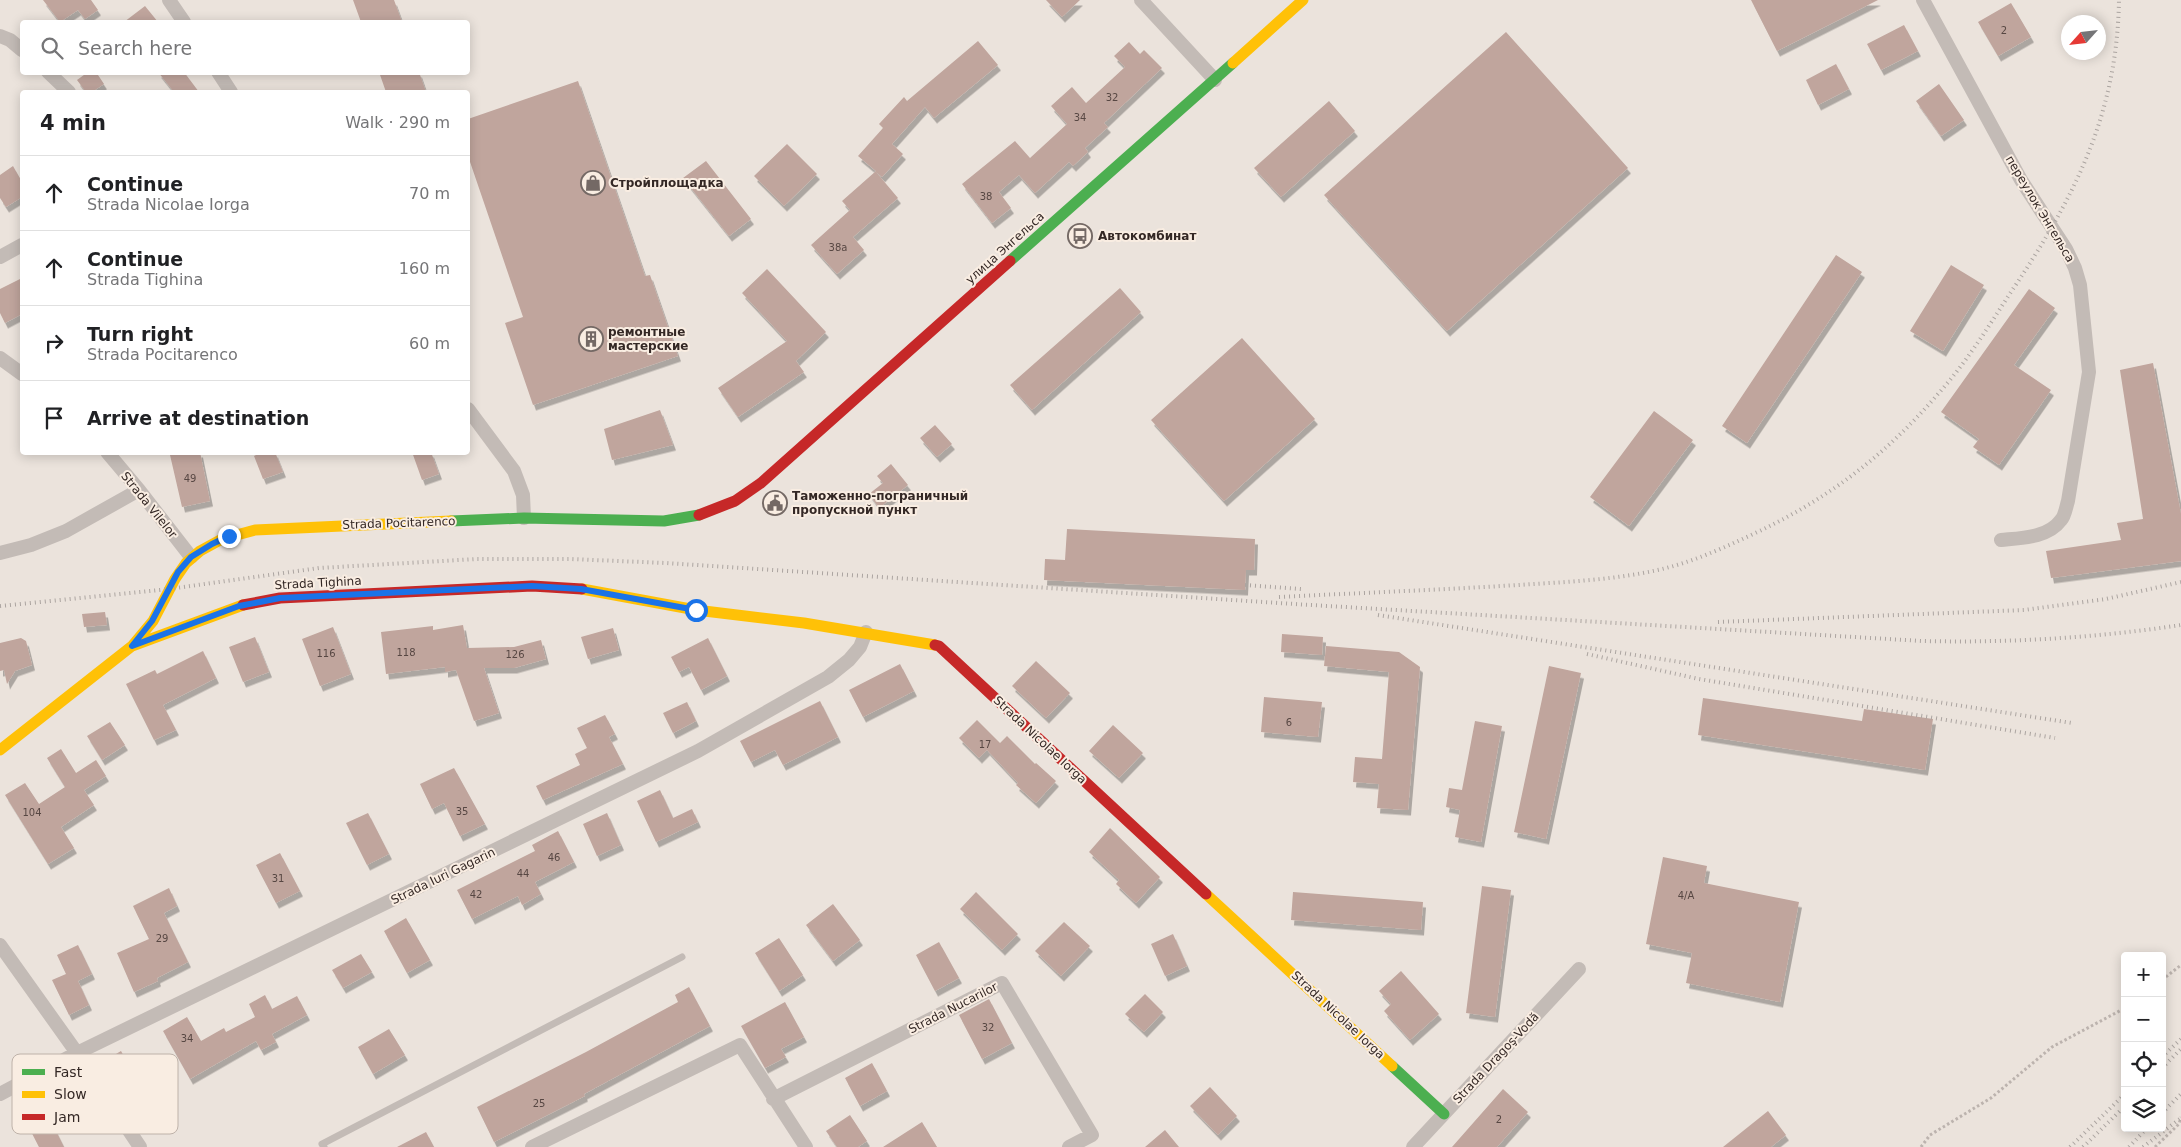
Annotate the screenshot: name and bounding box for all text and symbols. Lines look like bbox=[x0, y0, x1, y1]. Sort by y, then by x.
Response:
north arrow bbox=[2061, 15, 2106, 60]
search box bbox=[20, 20, 470, 75]
house number: 2 bbox=[2001, 25, 2007, 36]
icon: search bbox=[38, 34, 66, 62]
text: Search here bbox=[78, 37, 192, 59]
house number: 32 bbox=[1106, 92, 1118, 103]
text: 4 min bbox=[40, 111, 106, 135]
house number: 34 bbox=[1074, 112, 1086, 123]
text: Walk · 290 m bbox=[345, 113, 450, 132]
street label: переулок Энгельса bbox=[2003, 153, 2077, 265]
shop icon: Стройплощадка bbox=[580, 170, 606, 196]
text: Continue bbox=[87, 173, 183, 195]
place label: Стройплощадка bbox=[610, 176, 724, 190]
icon: ahead bbox=[40, 179, 68, 207]
text: 70 m bbox=[409, 184, 450, 203]
house number: 38 bbox=[980, 191, 992, 202]
text: Strada Nicolae Iorga bbox=[87, 195, 250, 214]
street label: улица Энгельса bbox=[963, 209, 1047, 287]
bus stop icon: Автокомбинат bbox=[1067, 223, 1093, 249]
place label: Автокомбинат bbox=[1098, 229, 1196, 243]
house number: 38а bbox=[829, 242, 847, 253]
text: Continue bbox=[87, 248, 183, 270]
icon: ahead bbox=[40, 254, 68, 282]
text: 160 m bbox=[399, 259, 450, 278]
text: Strada Tighina bbox=[87, 270, 203, 289]
text: Turn right bbox=[87, 323, 193, 345]
place label: ремонтные мастерские bbox=[608, 325, 689, 353]
building icon: ремонтные мастерские bbox=[578, 326, 604, 352]
icon: right bbox=[40, 329, 68, 357]
text: 60 m bbox=[409, 334, 450, 353]
text: Strada Pocitarenco bbox=[87, 345, 238, 364]
icon: arrive bbox=[40, 404, 68, 432]
text: Arrive at destination bbox=[87, 407, 309, 429]
street label: Strada Vilelor bbox=[118, 469, 180, 541]
house number: 49 bbox=[184, 473, 196, 484]
place label: Таможенно-пограничный пропускной пункт bbox=[792, 489, 968, 517]
public building icon: Таможенно-пограничный пропускной пункт bbox=[762, 490, 788, 516]
street label: Strada Pocitarenco bbox=[342, 514, 456, 532]
route end bbox=[218, 525, 241, 548]
street label: Strada Tighina bbox=[274, 574, 362, 592]
route start bbox=[685, 599, 708, 622]
house number: 118 bbox=[396, 647, 416, 658]
house number: 116 bbox=[316, 648, 336, 659]
house number: 126 bbox=[505, 649, 525, 660]
street label: Strada Nicolae Iorga bbox=[991, 693, 1089, 787]
house number: 6 bbox=[1286, 717, 1292, 728]
house number: 17 bbox=[979, 739, 991, 750]
house number: 35 bbox=[456, 806, 468, 817]
house number: 104 bbox=[22, 807, 42, 818]
street label: Strada Iuri Gagarin bbox=[389, 845, 497, 907]
house number: 46 bbox=[548, 852, 560, 863]
house number: 44 bbox=[517, 868, 529, 879]
house number: 31 bbox=[272, 873, 284, 884]
house number: 42 bbox=[470, 889, 482, 900]
house number: 4/A bbox=[1678, 890, 1694, 901]
house number: 29 bbox=[156, 933, 168, 944]
map controls bbox=[2121, 952, 2166, 1132]
button: + bbox=[2121, 952, 2166, 997]
street label: Strada Nicolae Iorga bbox=[1289, 968, 1387, 1062]
street label: Strada Nucarilor bbox=[906, 980, 1000, 1036]
button: − bbox=[2121, 997, 2166, 1042]
street label: Strada Dragoş-Vodă bbox=[1450, 1010, 1542, 1106]
house number: 32 bbox=[982, 1022, 994, 1033]
house number: 34 bbox=[181, 1033, 193, 1044]
button: locate bbox=[2121, 1042, 2166, 1087]
legend bbox=[12, 1054, 178, 1134]
text: Fast bbox=[54, 1064, 83, 1080]
text: Slow bbox=[54, 1086, 87, 1102]
button: layers bbox=[2121, 1087, 2166, 1132]
house number: 25 bbox=[533, 1098, 545, 1109]
text: Jam bbox=[53, 1109, 80, 1125]
house number: 2 bbox=[1496, 1114, 1502, 1125]

